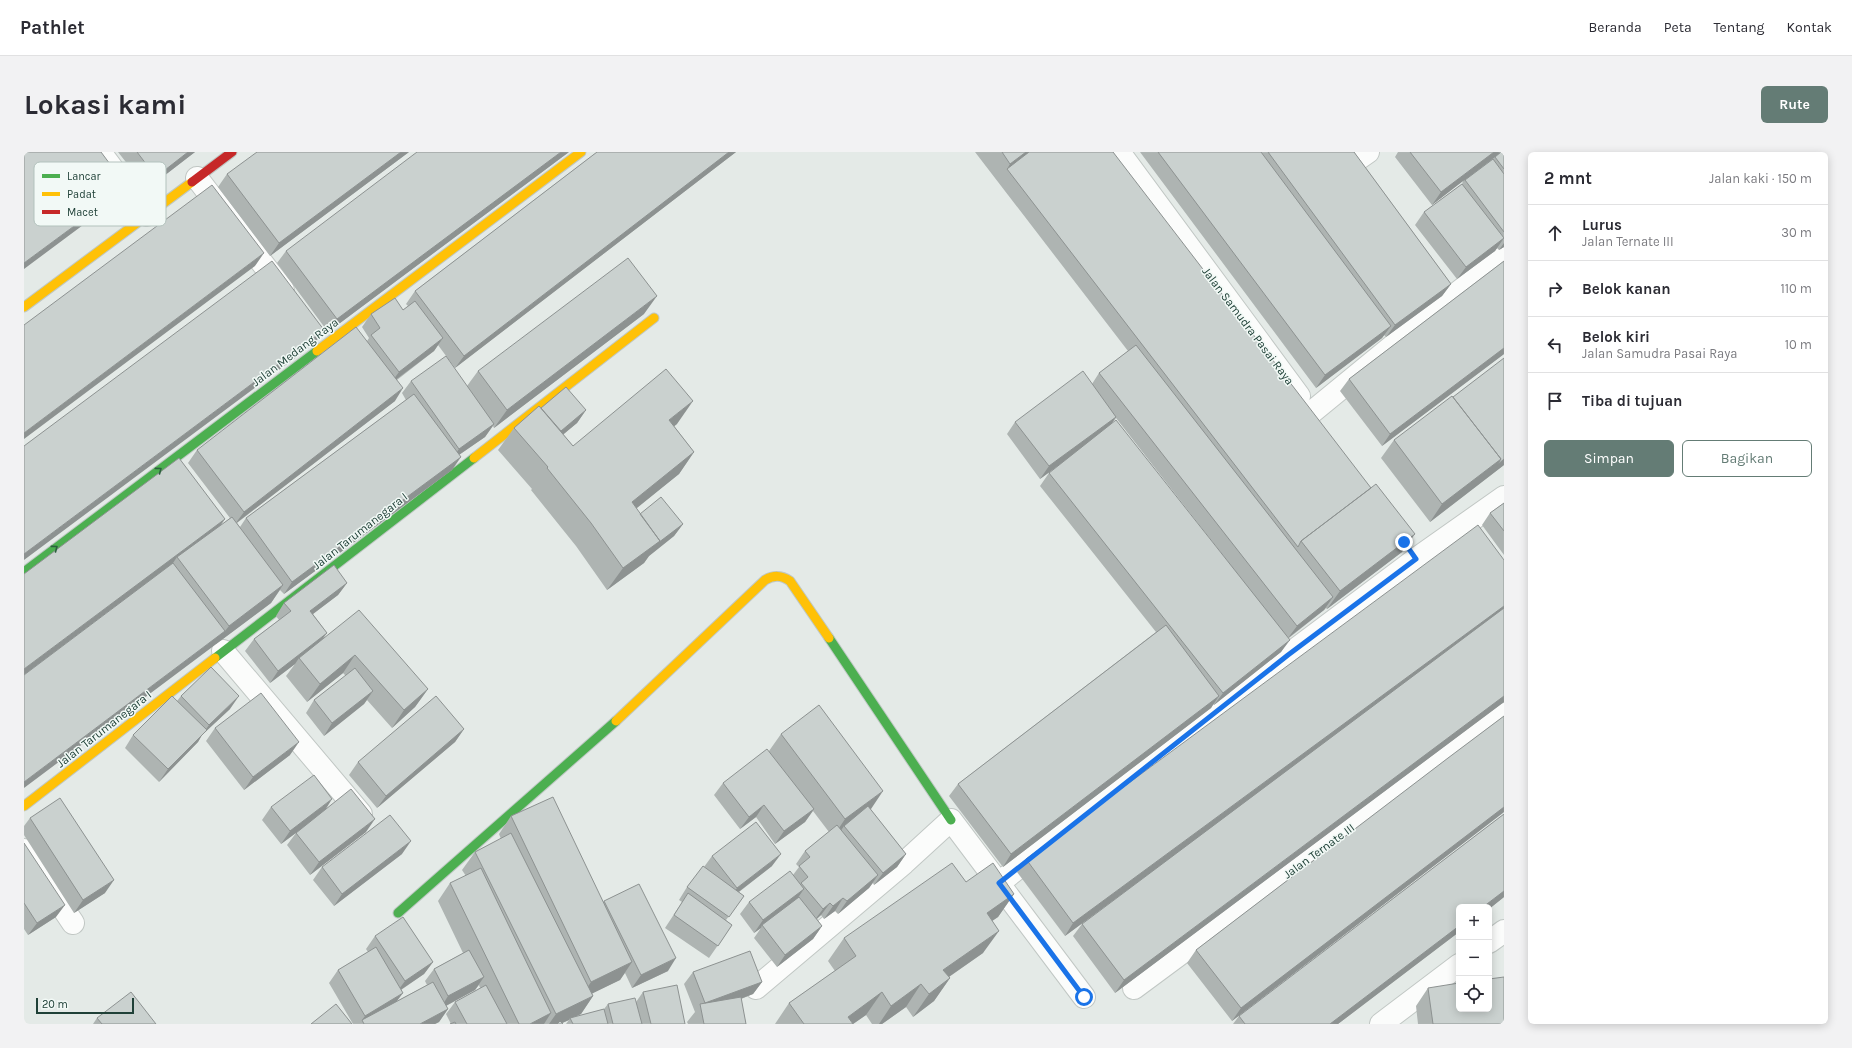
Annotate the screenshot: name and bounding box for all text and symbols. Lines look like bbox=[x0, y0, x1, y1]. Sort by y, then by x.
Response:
text: Pathlet bbox=[20, 17, 85, 39]
text: Beranda bbox=[1589, 19, 1642, 36]
text: Peta bbox=[1664, 19, 1692, 36]
text: Tentang bbox=[1714, 19, 1765, 36]
text: Kontak bbox=[1787, 19, 1832, 36]
button: Rute bbox=[1761, 86, 1828, 123]
text: Lokasi kami bbox=[24, 88, 186, 121]
legend bbox=[34, 162, 166, 226]
text: 2 mnt bbox=[1544, 168, 1592, 188]
text: Lancar bbox=[67, 170, 101, 183]
text: Jalan kaki · 150 m bbox=[1709, 171, 1812, 186]
text: Padat bbox=[67, 188, 96, 201]
text: Macet bbox=[67, 206, 98, 219]
text: Lurus bbox=[1582, 216, 1622, 234]
icon: ahead bbox=[1544, 222, 1566, 244]
text: 30 m bbox=[1781, 225, 1812, 240]
text: Jalan Ternate III bbox=[1582, 234, 1674, 249]
street label: Jalan Samudra Pasai Raya bbox=[1199, 264, 1297, 388]
icon: right bbox=[1544, 278, 1566, 300]
text: Belok kanan bbox=[1582, 280, 1671, 298]
text: 110 m bbox=[1780, 281, 1812, 296]
street label: Jalan Medang Raya bbox=[249, 315, 341, 389]
text: Belok kiri bbox=[1582, 328, 1650, 346]
icon: left bbox=[1544, 334, 1566, 356]
text: 10 m bbox=[1785, 337, 1812, 352]
text: Jalan Samudra Pasai Raya bbox=[1582, 346, 1737, 361]
icon: arrive bbox=[1544, 390, 1566, 412]
text: Tiba di tujuan bbox=[1582, 392, 1682, 410]
button: Simpan bbox=[1544, 440, 1674, 477]
button: Bagikan bbox=[1682, 440, 1812, 477]
one-way arrow bbox=[155, 467, 162, 475]
street label: Jalan Tarumanegara I bbox=[310, 490, 410, 572]
route end bbox=[1395, 533, 1413, 551]
one-way arrow bbox=[51, 546, 58, 553]
street label: Jalan Tarumanegara I bbox=[54, 688, 154, 770]
street label: Jalan Ternate III bbox=[1281, 820, 1357, 882]
map controls bbox=[1456, 904, 1492, 1012]
button: + bbox=[1456, 904, 1492, 940]
button: − bbox=[1456, 940, 1492, 976]
button: locate bbox=[1456, 976, 1492, 1012]
route start bbox=[1075, 988, 1093, 1006]
scale bar bbox=[36, 996, 134, 1015]
text: 20 m bbox=[42, 998, 68, 1011]

